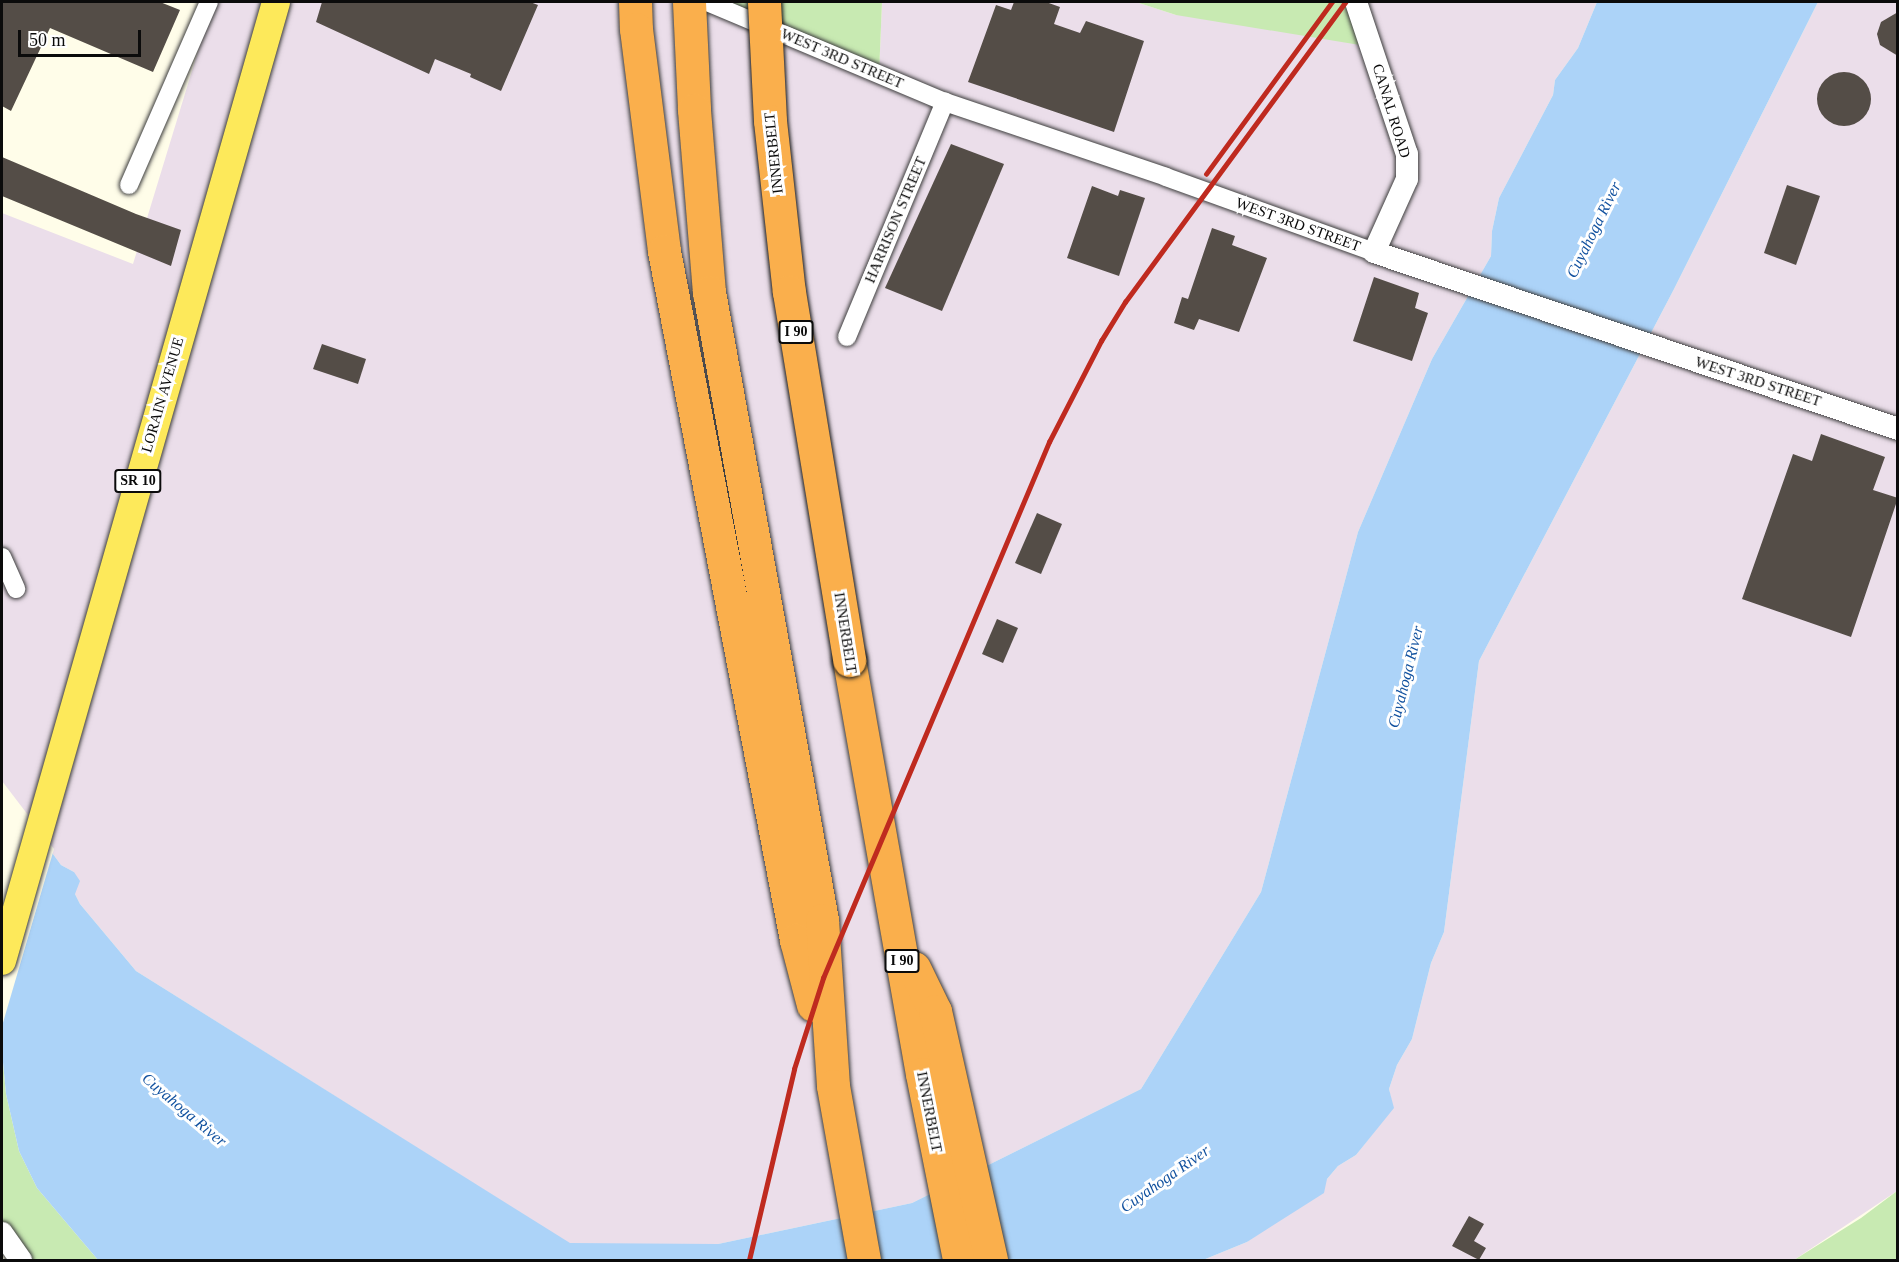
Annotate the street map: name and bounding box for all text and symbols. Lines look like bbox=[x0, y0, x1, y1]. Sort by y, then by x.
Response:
scale bar bbox=[21, 18, 144, 56]
street label: WEST 3RD STREET bbox=[778, 25, 906, 93]
text: 50 m bbox=[29, 30, 66, 50]
street label: CANAL ROAD bbox=[1368, 62, 1414, 160]
street label: INNERBELT bbox=[761, 111, 787, 195]
street label: HARRISON STREET bbox=[861, 154, 931, 286]
water label: Cuyahoga River bbox=[1562, 179, 1626, 281]
street label: WEST 3RD STREET bbox=[1233, 194, 1363, 256]
road number: I 90 bbox=[778, 321, 814, 343]
street label: LORAIN AVENUE bbox=[138, 335, 188, 455]
street label: WEST 3RD STREET bbox=[1693, 353, 1823, 411]
road number: SR 10 bbox=[114, 470, 162, 492]
street label: INNERBELT bbox=[830, 591, 860, 675]
water label: Cuyahoga River bbox=[1384, 624, 1428, 730]
road number: I 90 bbox=[884, 950, 920, 972]
water label: Cuyahoga River bbox=[138, 1069, 230, 1151]
street label: INNERBELT bbox=[912, 1070, 946, 1154]
water label: Cuyahoga River bbox=[1117, 1141, 1213, 1217]

